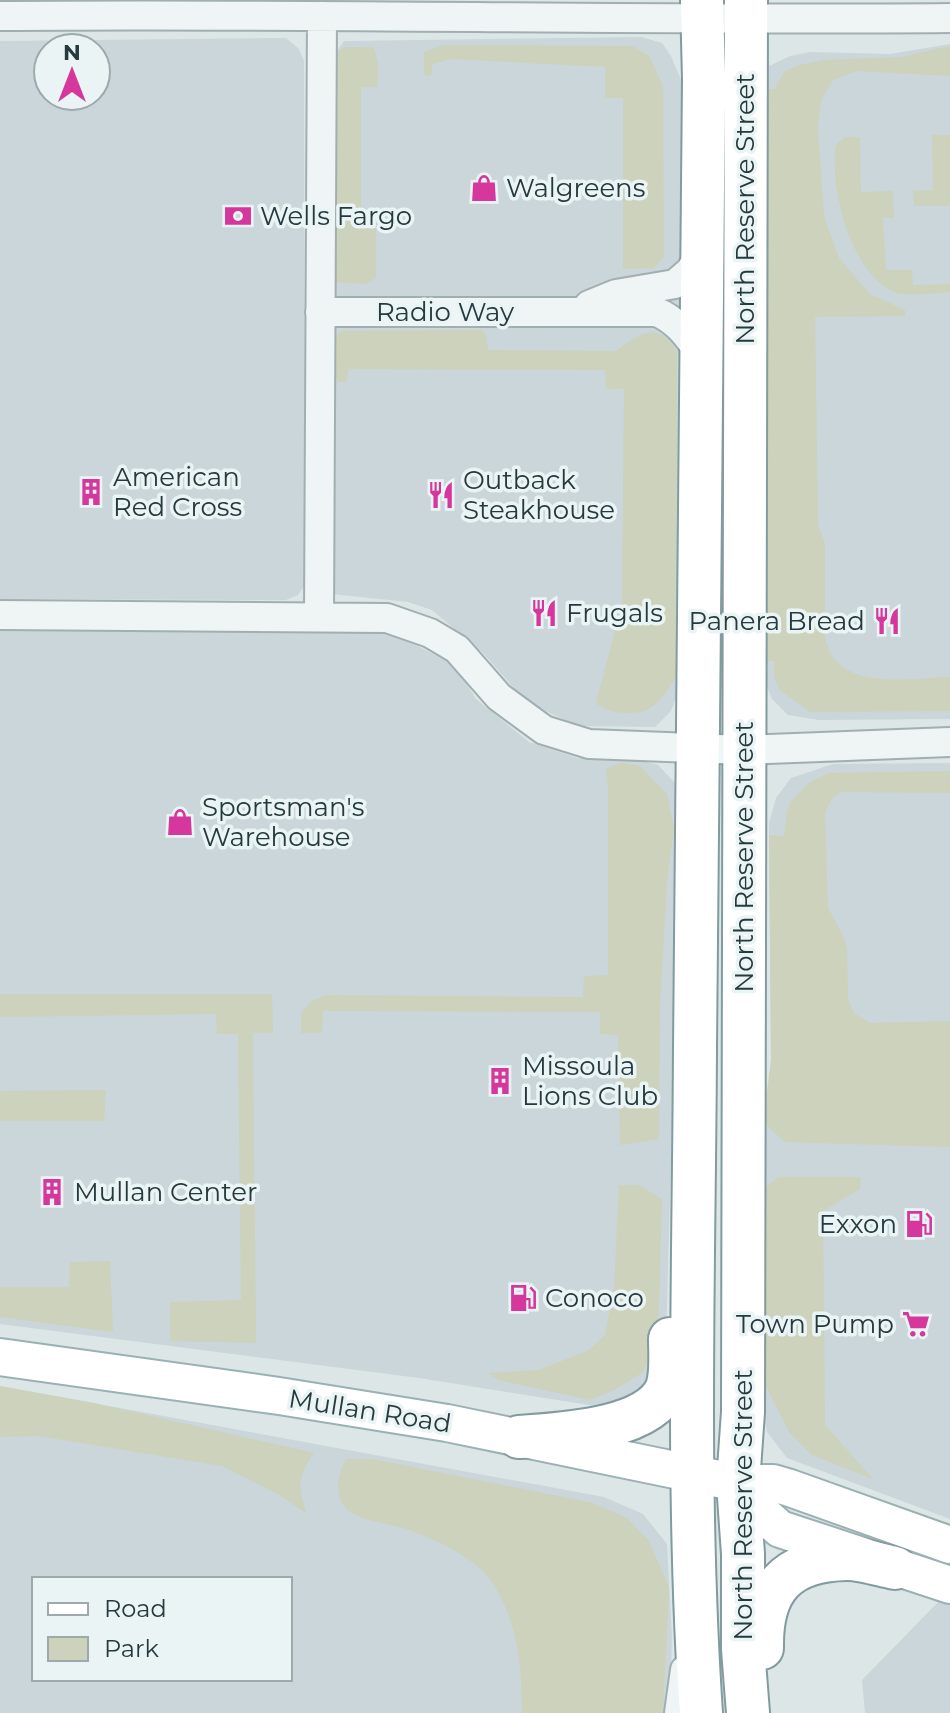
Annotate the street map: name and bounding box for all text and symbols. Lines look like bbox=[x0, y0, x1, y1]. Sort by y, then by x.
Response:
north arrow bbox=[32, 32, 112, 112]
text: N bbox=[63, 39, 81, 66]
street label: North Reserve Street bbox=[729, 73, 761, 345]
place label: Walgreens bbox=[506, 172, 645, 204]
shop icon: Walgreens bbox=[469, 173, 499, 203]
place label: Wells Fargo bbox=[260, 200, 412, 232]
bank icon: Wells Fargo bbox=[223, 201, 253, 231]
street label: Radio Way bbox=[376, 296, 515, 328]
place label: American Red Cross bbox=[113, 461, 242, 523]
place label: Outback Steakhouse bbox=[463, 464, 615, 526]
building icon: American Red Cross bbox=[76, 477, 106, 507]
restaurant icon: Outback Steakhouse bbox=[426, 480, 456, 510]
place label: Frugals bbox=[566, 597, 663, 629]
restaurant icon: Frugals bbox=[529, 598, 559, 628]
place label: Panera Bread bbox=[689, 605, 865, 637]
restaurant icon: Panera Bread bbox=[872, 606, 902, 636]
street label: North Reserve Street bbox=[728, 721, 760, 993]
place label: Sportsman's Warehouse bbox=[202, 791, 364, 853]
shop icon: Sportsman's Warehouse bbox=[165, 807, 195, 837]
place label: Missoula Lions Club bbox=[522, 1050, 658, 1112]
building icon: Missoula Lions Club bbox=[485, 1066, 515, 1096]
place label: Mullan Center bbox=[74, 1176, 257, 1208]
building icon: Mullan Center bbox=[37, 1177, 67, 1207]
place label: Exxon bbox=[819, 1208, 897, 1240]
fuel station icon: Exxon bbox=[904, 1209, 934, 1239]
place label: Conoco bbox=[545, 1282, 644, 1314]
fuel station icon: Conoco bbox=[508, 1283, 538, 1313]
place label: Town Pump bbox=[736, 1308, 894, 1340]
supermarket icon: Town Pump bbox=[901, 1309, 931, 1339]
street label: North Reserve Street bbox=[727, 1369, 759, 1641]
street label: Mullan Road bbox=[287, 1382, 453, 1440]
legend bbox=[32, 1577, 292, 1681]
text: Road bbox=[104, 1594, 167, 1623]
text: Park bbox=[104, 1634, 159, 1663]

